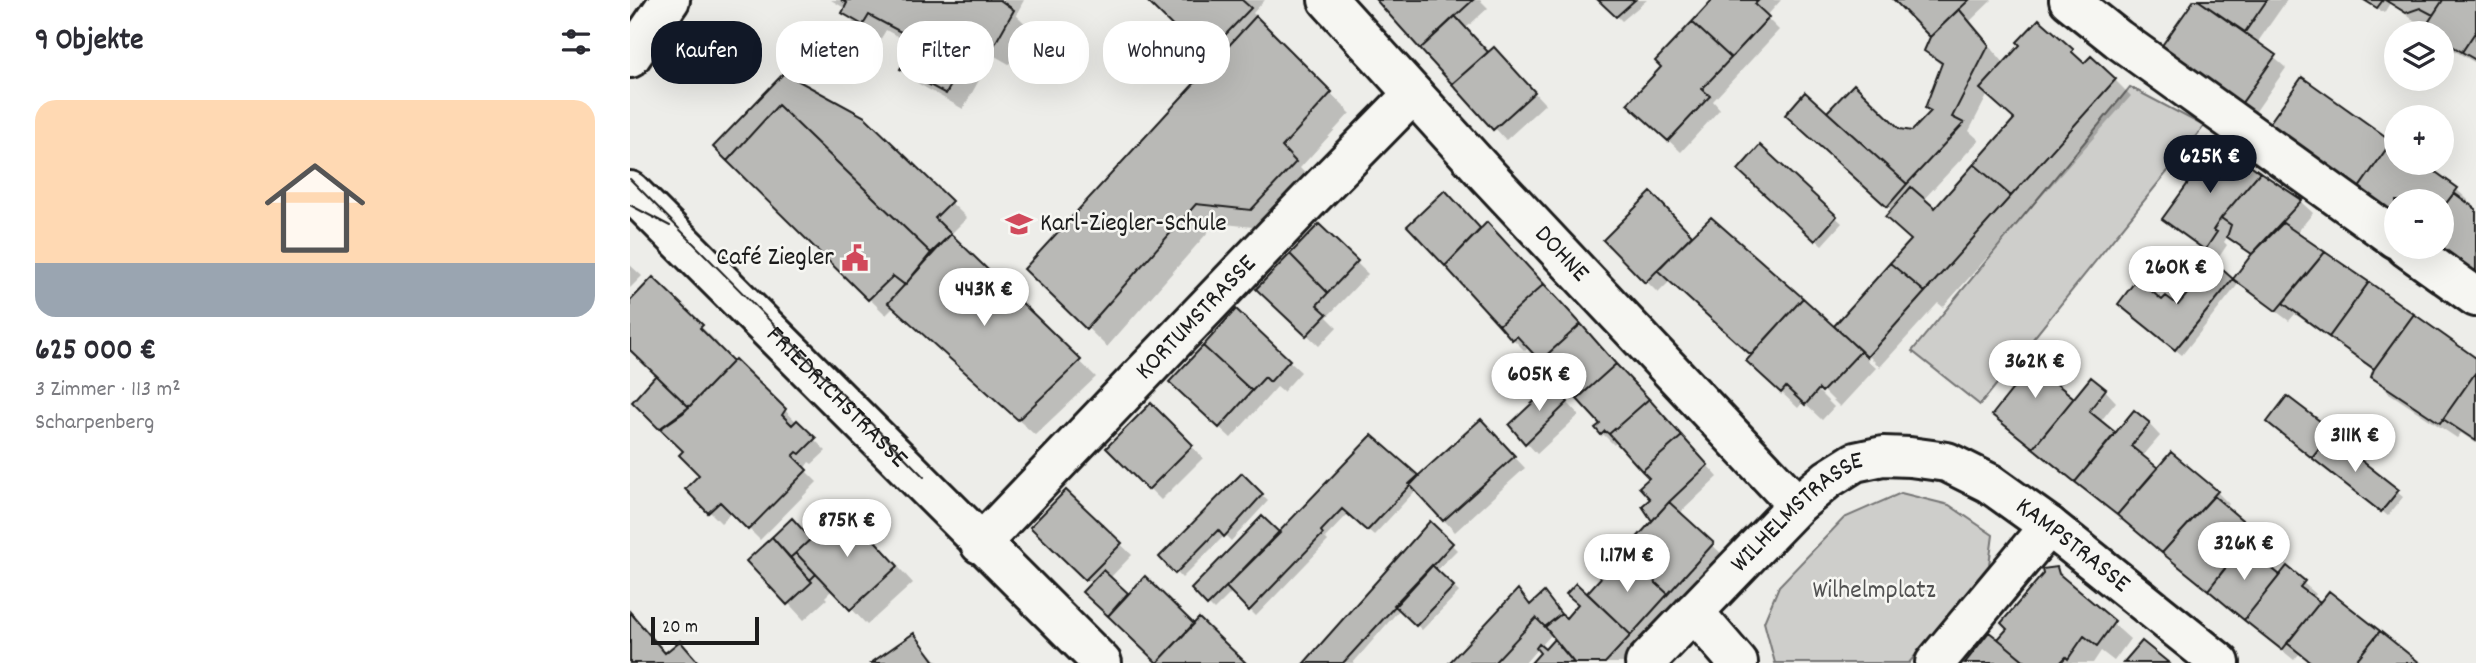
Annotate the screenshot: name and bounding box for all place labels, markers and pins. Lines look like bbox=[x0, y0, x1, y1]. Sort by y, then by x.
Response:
pin: 625K € bbox=[2153, 136, 2267, 195]
place label: Karl-Ziegler-Schule bbox=[1040, 206, 1227, 243]
school or university icon: Karl-Ziegler-Schule bbox=[1004, 209, 1034, 239]
place label: Café Ziegler bbox=[716, 240, 834, 277]
public building icon: Café Ziegler bbox=[840, 243, 870, 273]
pin: 260K € bbox=[2119, 246, 2233, 306]
pin: 443K € bbox=[927, 268, 1041, 328]
pin: 362K € bbox=[1978, 340, 2092, 400]
pin: 605K € bbox=[1482, 354, 1596, 413]
pin: 311K € bbox=[2298, 414, 2412, 474]
pin: 875K € bbox=[790, 500, 904, 559]
pin: 326K € bbox=[2187, 522, 2301, 582]
pin: 1.17M € bbox=[1562, 534, 1692, 594]

